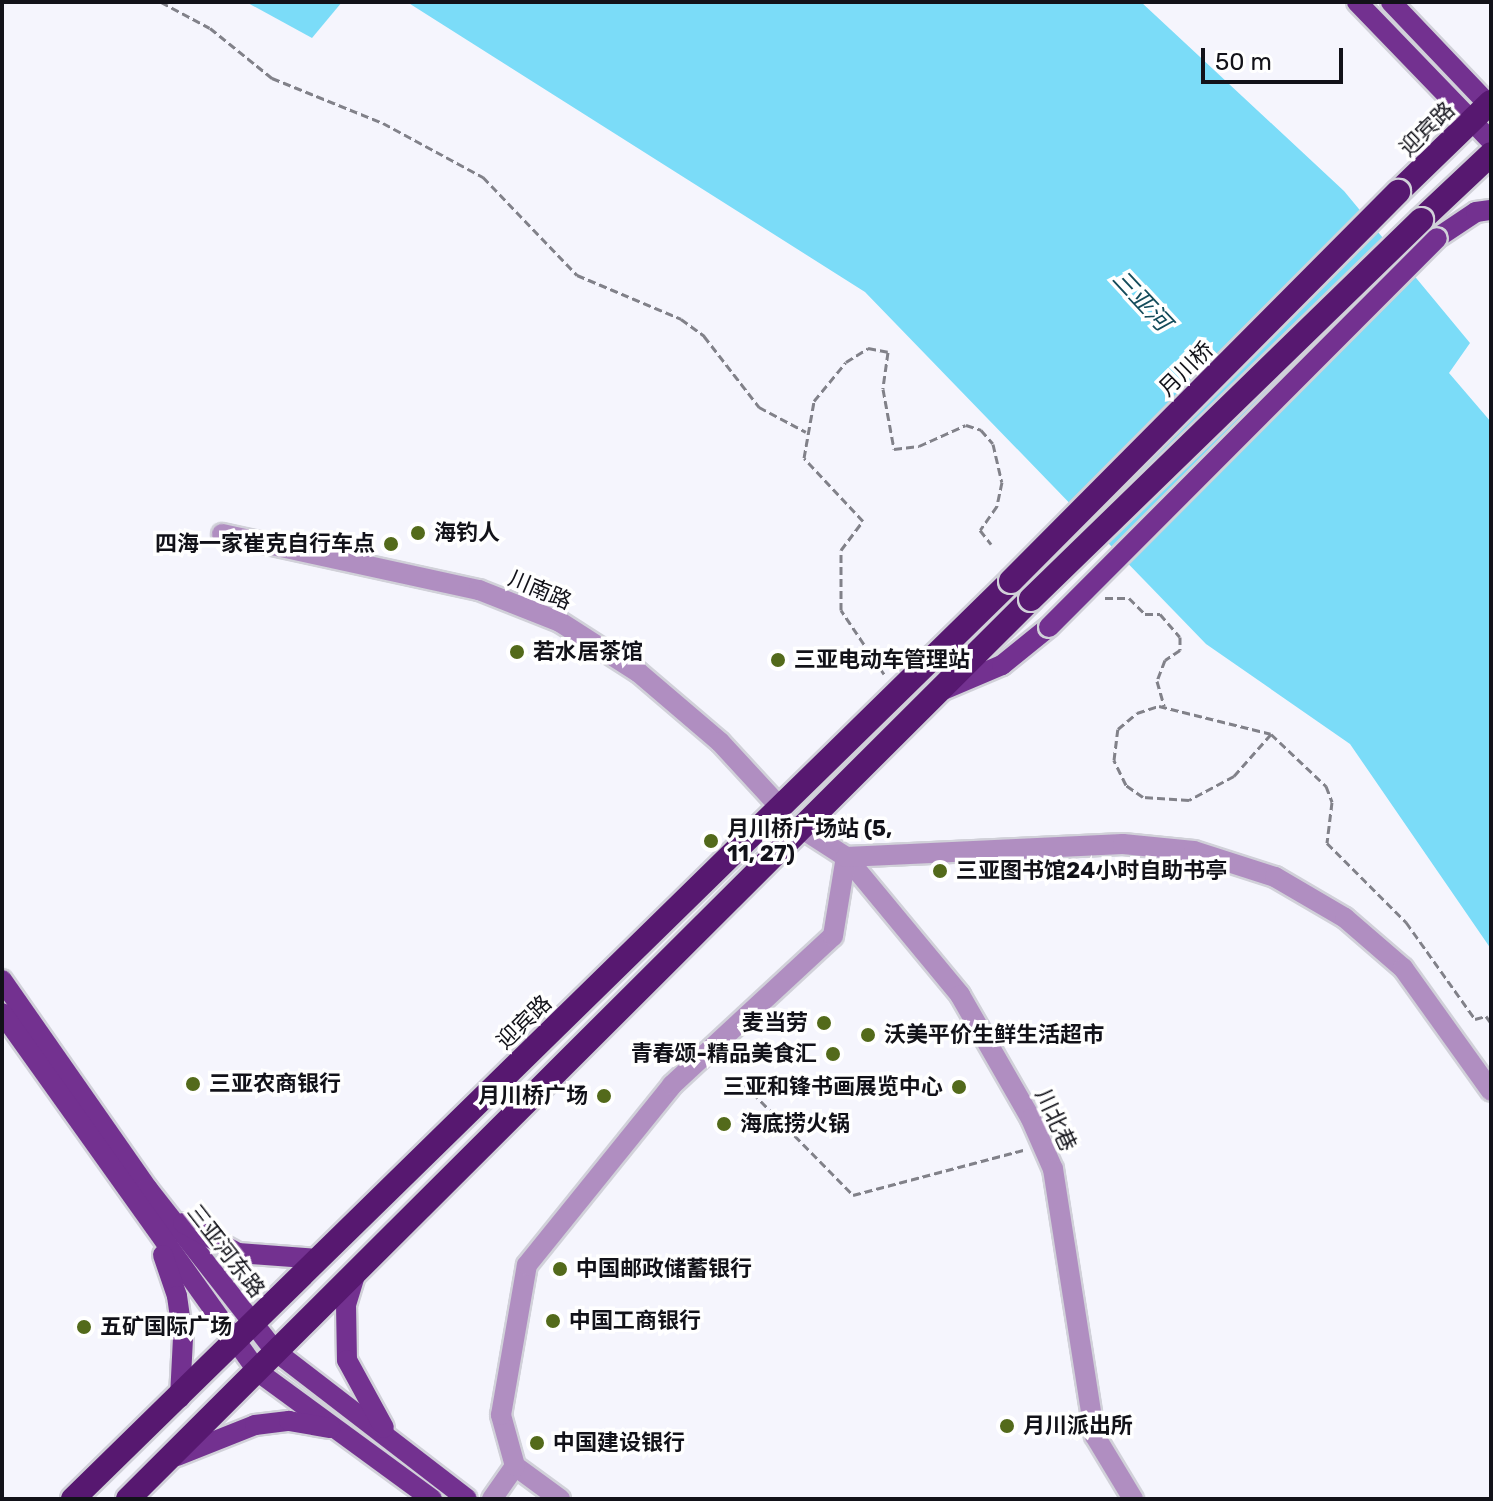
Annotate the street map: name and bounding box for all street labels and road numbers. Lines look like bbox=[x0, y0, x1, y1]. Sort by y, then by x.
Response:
street label: 迎宾路 bbox=[1394, 97, 1460, 161]
street label: 月川桥 bbox=[1153, 336, 1219, 402]
street label: 川南路 bbox=[504, 565, 576, 615]
street label: 迎宾路 bbox=[491, 990, 557, 1054]
street label: 川北巷 bbox=[1030, 1085, 1082, 1155]
street label: 三亚河东路 bbox=[182, 1200, 270, 1302]

